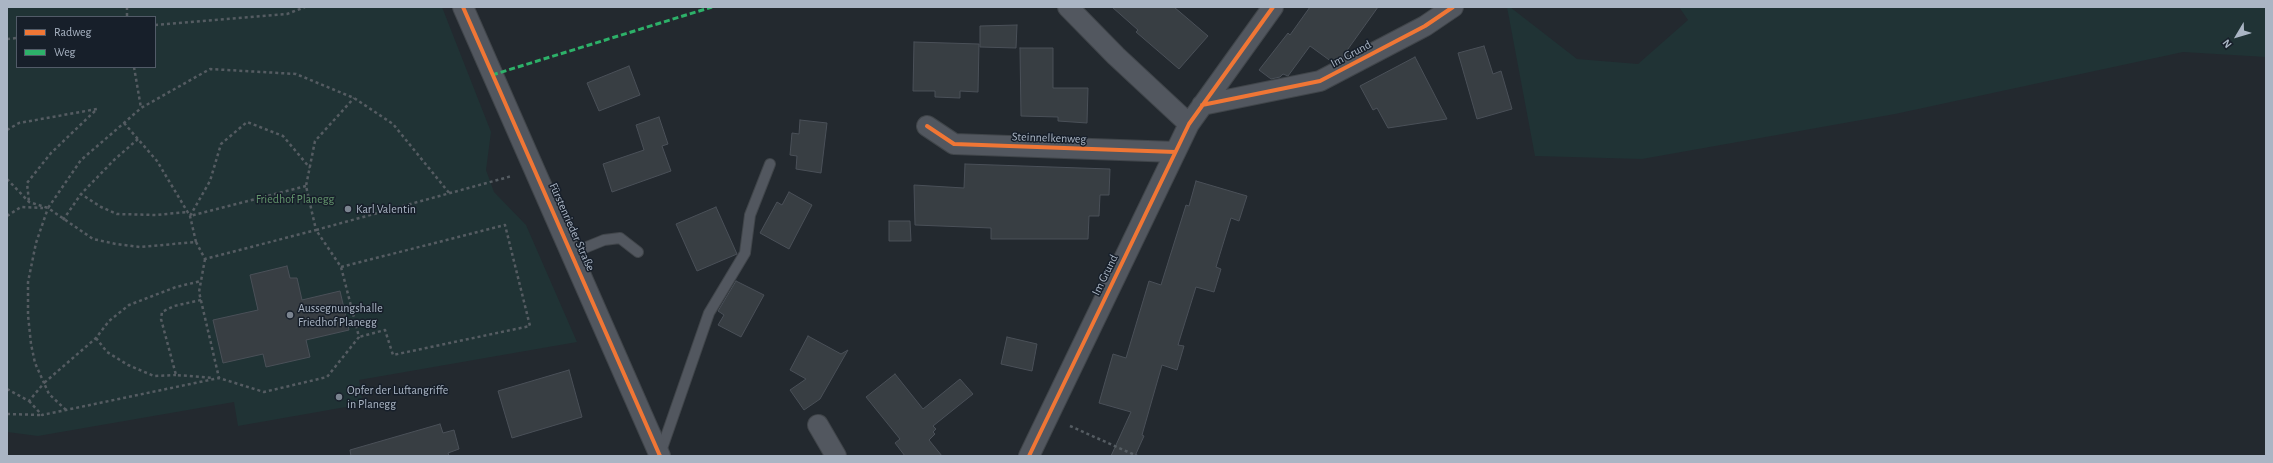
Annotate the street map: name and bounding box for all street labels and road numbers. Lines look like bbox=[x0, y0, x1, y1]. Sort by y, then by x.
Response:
street label: Im Grund bbox=[1328, 37, 1374, 71]
street label: Steinnelkenweg bbox=[1012, 130, 1086, 146]
street label: Fürstenrieder Straße bbox=[546, 181, 598, 273]
street label: Im Grund bbox=[1089, 252, 1121, 298]

